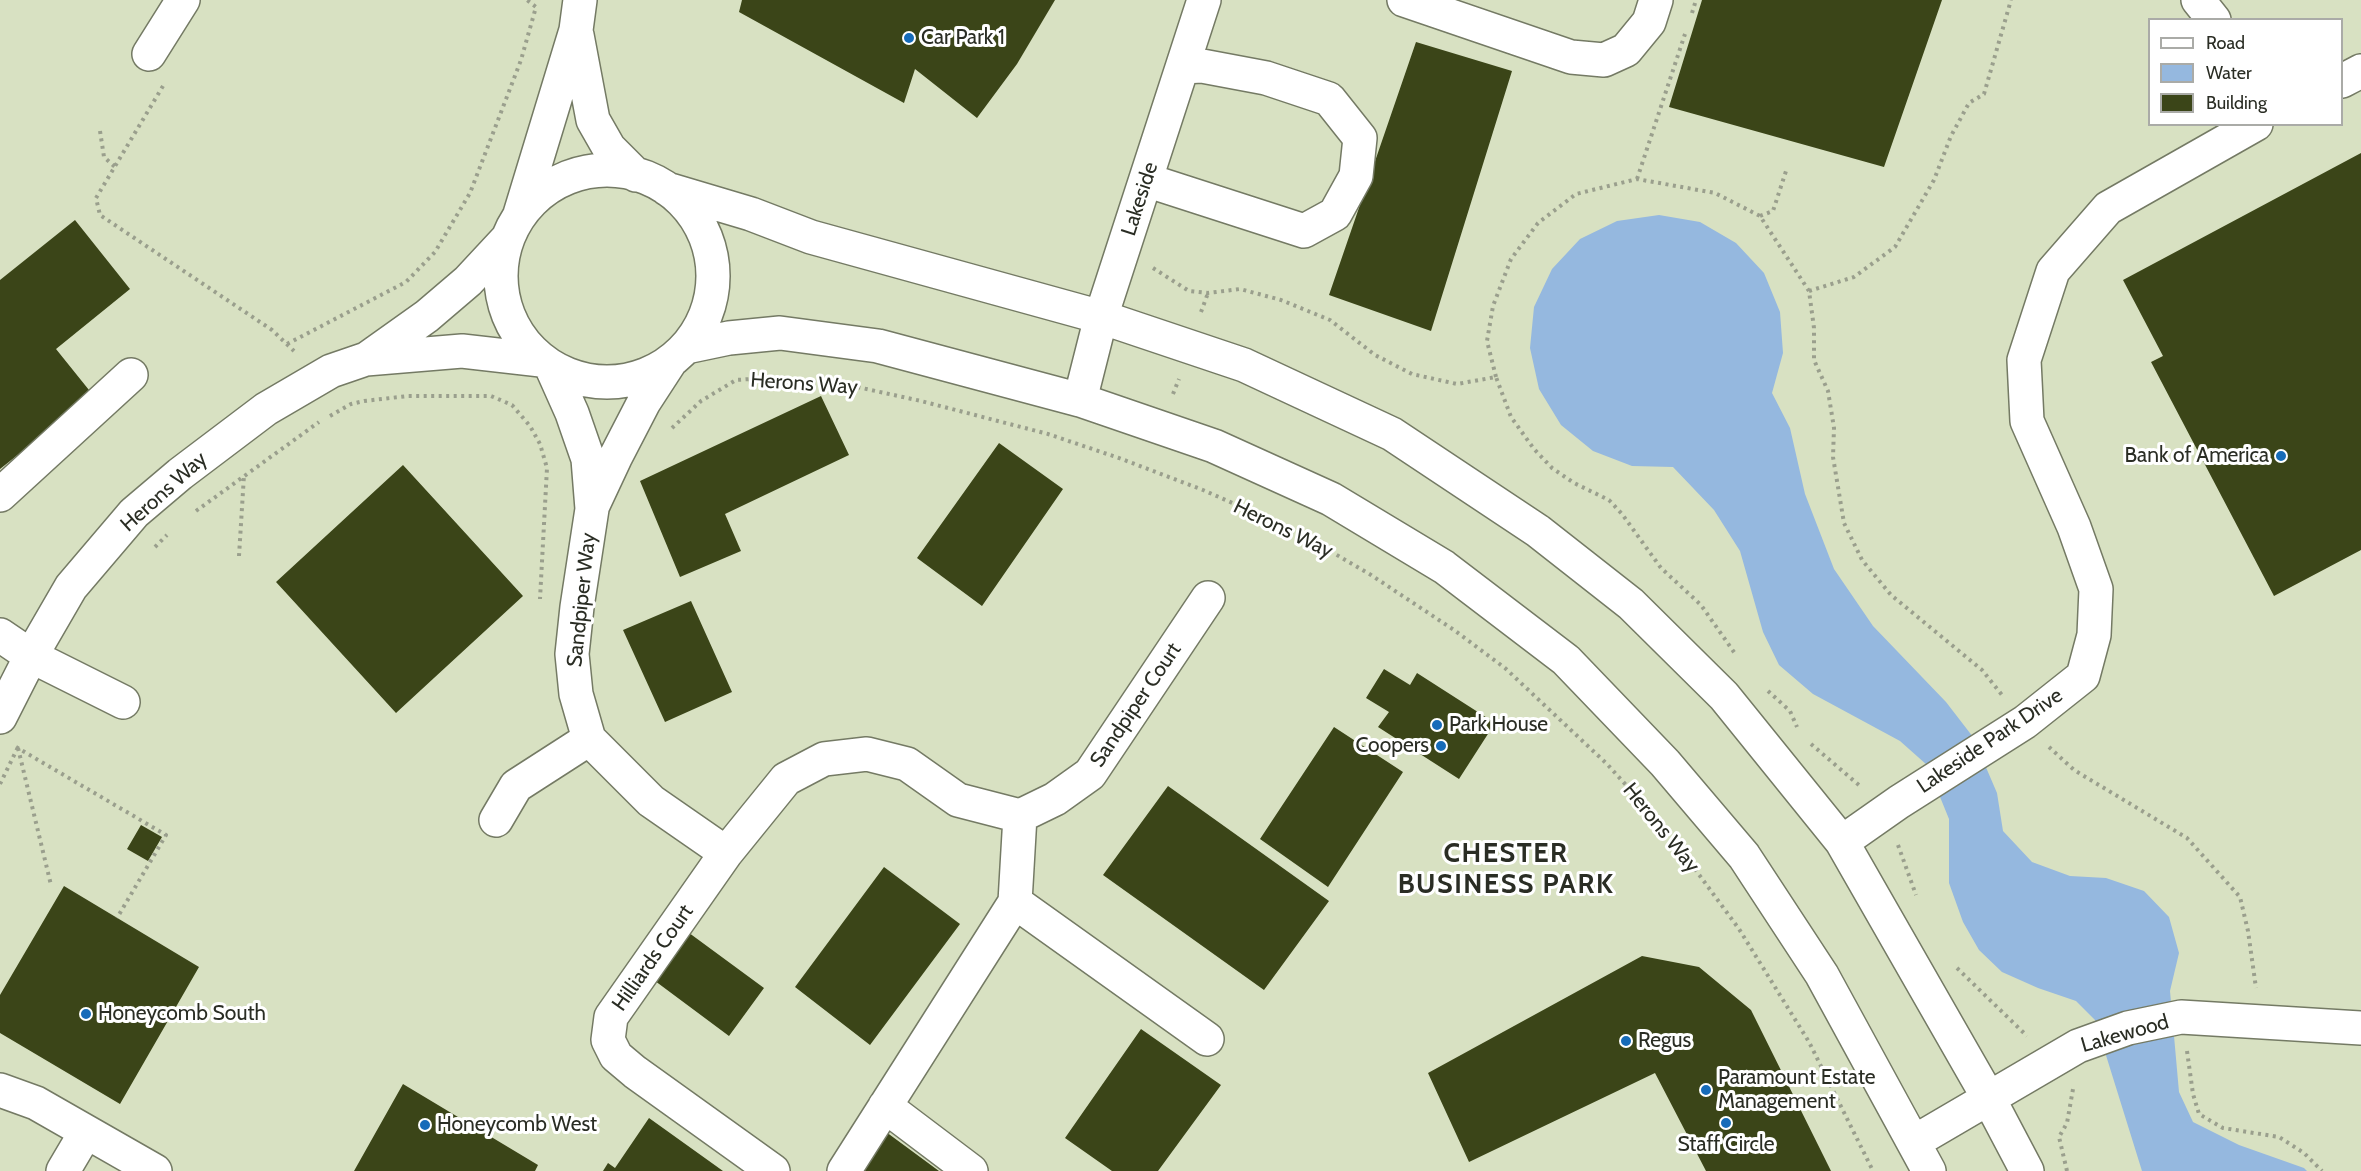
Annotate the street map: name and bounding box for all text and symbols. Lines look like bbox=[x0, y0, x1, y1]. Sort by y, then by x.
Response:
legend bbox=[2148, 18, 2343, 126]
place label: Car Park 1 bbox=[921, 25, 1005, 51]
marker: Car Park 1 bbox=[902, 31, 916, 45]
text: Road bbox=[2206, 32, 2245, 54]
text: Water bbox=[2206, 62, 2252, 84]
text: Building bbox=[2206, 92, 2267, 114]
street label: Lakeside bbox=[1116, 159, 1164, 239]
street label: Herons Way bbox=[749, 368, 859, 400]
place label: Bank of America bbox=[2125, 443, 2269, 469]
street label: Herons Way bbox=[116, 447, 212, 537]
marker: Bank of America bbox=[2274, 449, 2288, 463]
street label: Herons Way bbox=[1229, 494, 1337, 564]
street label: Sandpiper Way bbox=[562, 532, 602, 668]
street label: Sandpiper Court bbox=[1085, 638, 1187, 772]
street label: Lakeside Park Drive bbox=[1912, 683, 2068, 799]
place label: Park House bbox=[1449, 712, 1548, 738]
marker: Park House bbox=[1430, 718, 1444, 732]
place label: Coopers bbox=[1355, 733, 1429, 759]
marker: Coopers bbox=[1434, 739, 1448, 753]
street label: Herons Way bbox=[1617, 778, 1705, 878]
district label: CHESTER BUSINESS PARK bbox=[1398, 838, 1614, 901]
street label: Hilliards Court bbox=[607, 900, 699, 1016]
place label: Honeycomb South bbox=[98, 1001, 266, 1027]
marker: Honeycomb South bbox=[79, 1007, 93, 1021]
street label: Lakewood bbox=[2078, 1009, 2172, 1059]
place label: Regus bbox=[1638, 1028, 1691, 1054]
marker: Regus bbox=[1619, 1034, 1633, 1048]
place label: Paramount Estate Management bbox=[1718, 1065, 1876, 1115]
marker: Paramount Estate Management bbox=[1699, 1083, 1713, 1097]
place label: Honeycomb West bbox=[437, 1112, 597, 1138]
marker: Staff Circle bbox=[1719, 1116, 1733, 1130]
marker: Honeycomb West bbox=[418, 1118, 432, 1132]
place label: Staff Circle bbox=[1677, 1132, 1775, 1158]

